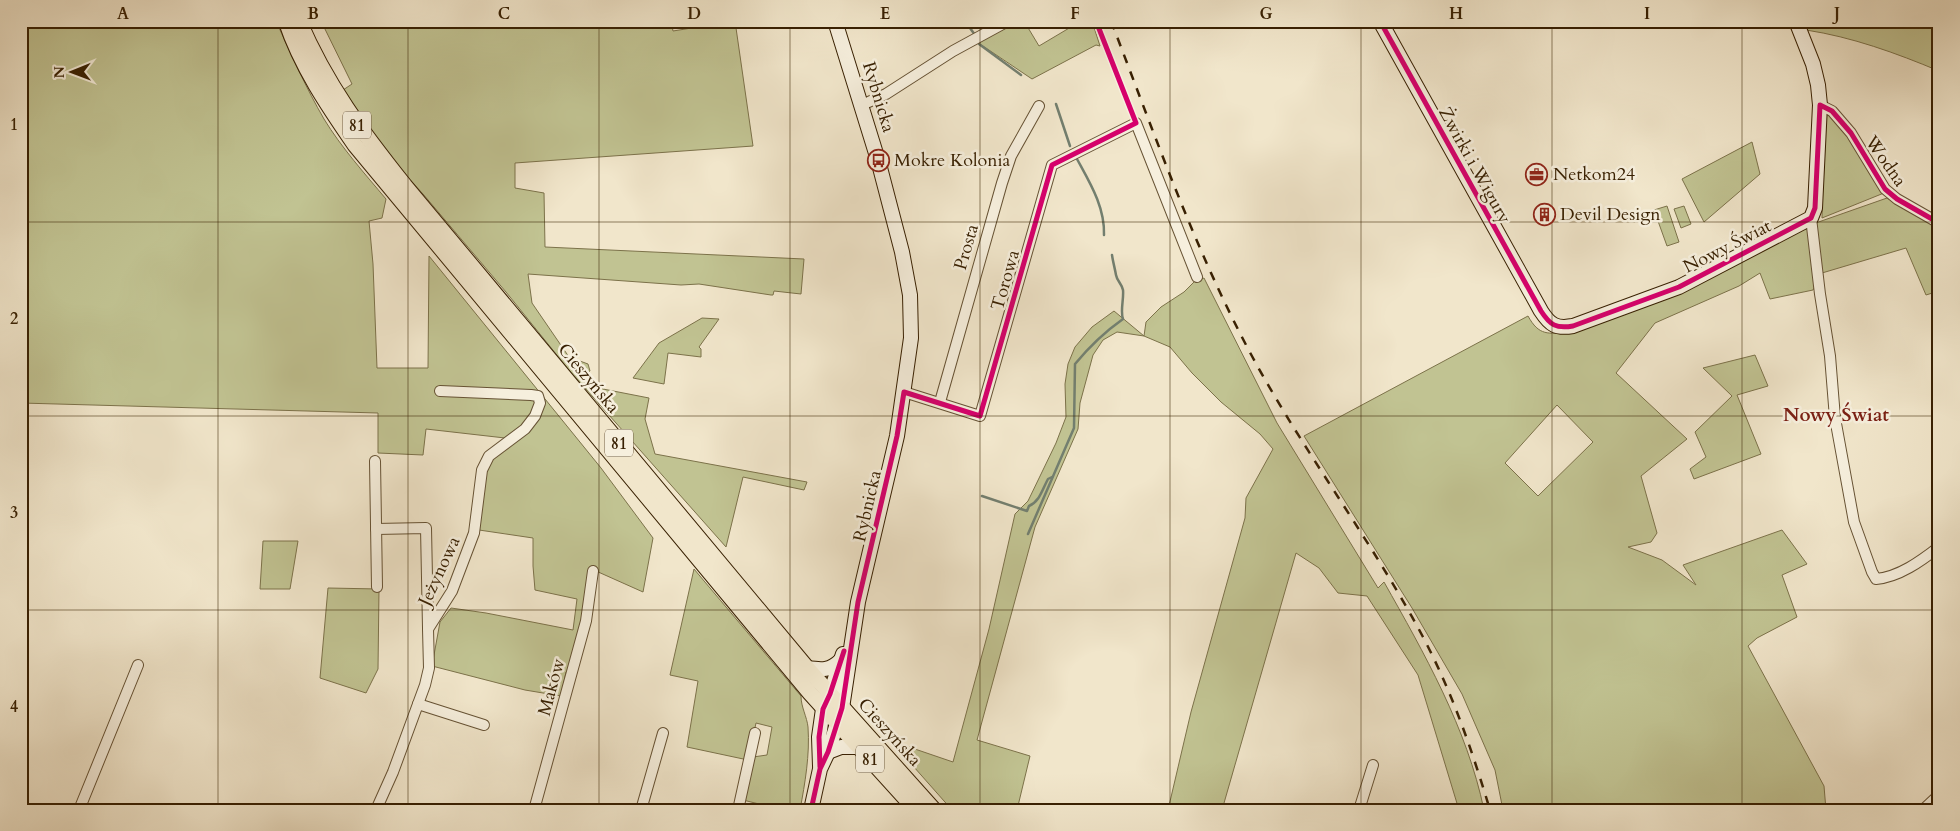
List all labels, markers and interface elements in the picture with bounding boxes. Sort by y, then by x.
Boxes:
text: A [117,3,129,25]
text: B [307,3,319,25]
text: C [498,3,510,25]
text: D [687,3,701,25]
text: E [880,3,890,25]
text: F [1070,3,1080,25]
text: G [1259,3,1273,25]
text: H [1449,3,1463,25]
text: I [1644,3,1650,25]
text: J [1832,3,1840,25]
north arrow [48,48,98,98]
street label: Rybnicka [856,59,901,136]
text: N [50,66,69,78]
street label: Żwirki i Wigury [1432,103,1517,228]
road number: 81 [343,112,371,138]
text: 1 [10,114,18,136]
street label: Wodna [1858,130,1912,192]
bus stop icon: Mokre Kolonia [866,148,890,172]
place label: Mokre Kolonia [894,148,1011,173]
office icon: Netkom24 [1525,162,1549,186]
place label: Netkom24 [1553,162,1635,187]
building icon: Devil Design [1532,202,1556,226]
place label: Devil Design [1560,202,1661,227]
street label: Nowy Świat [1679,213,1776,279]
street label: Prosta [948,221,985,273]
street label: Torowa [985,247,1026,313]
text: 2 [10,308,18,330]
street label: Cieszyńska [552,338,625,419]
district label: Nowy Świat [1783,402,1889,428]
road number: 81 [605,429,633,456]
street label: Rybnicka [847,468,888,544]
text: 3 [10,502,18,524]
street label: Jeżynowa [411,532,467,613]
street label: Maków [532,655,571,719]
street label: Cieszyńska [852,693,927,772]
text: 4 [10,696,18,718]
road number: 81 [856,746,884,772]

